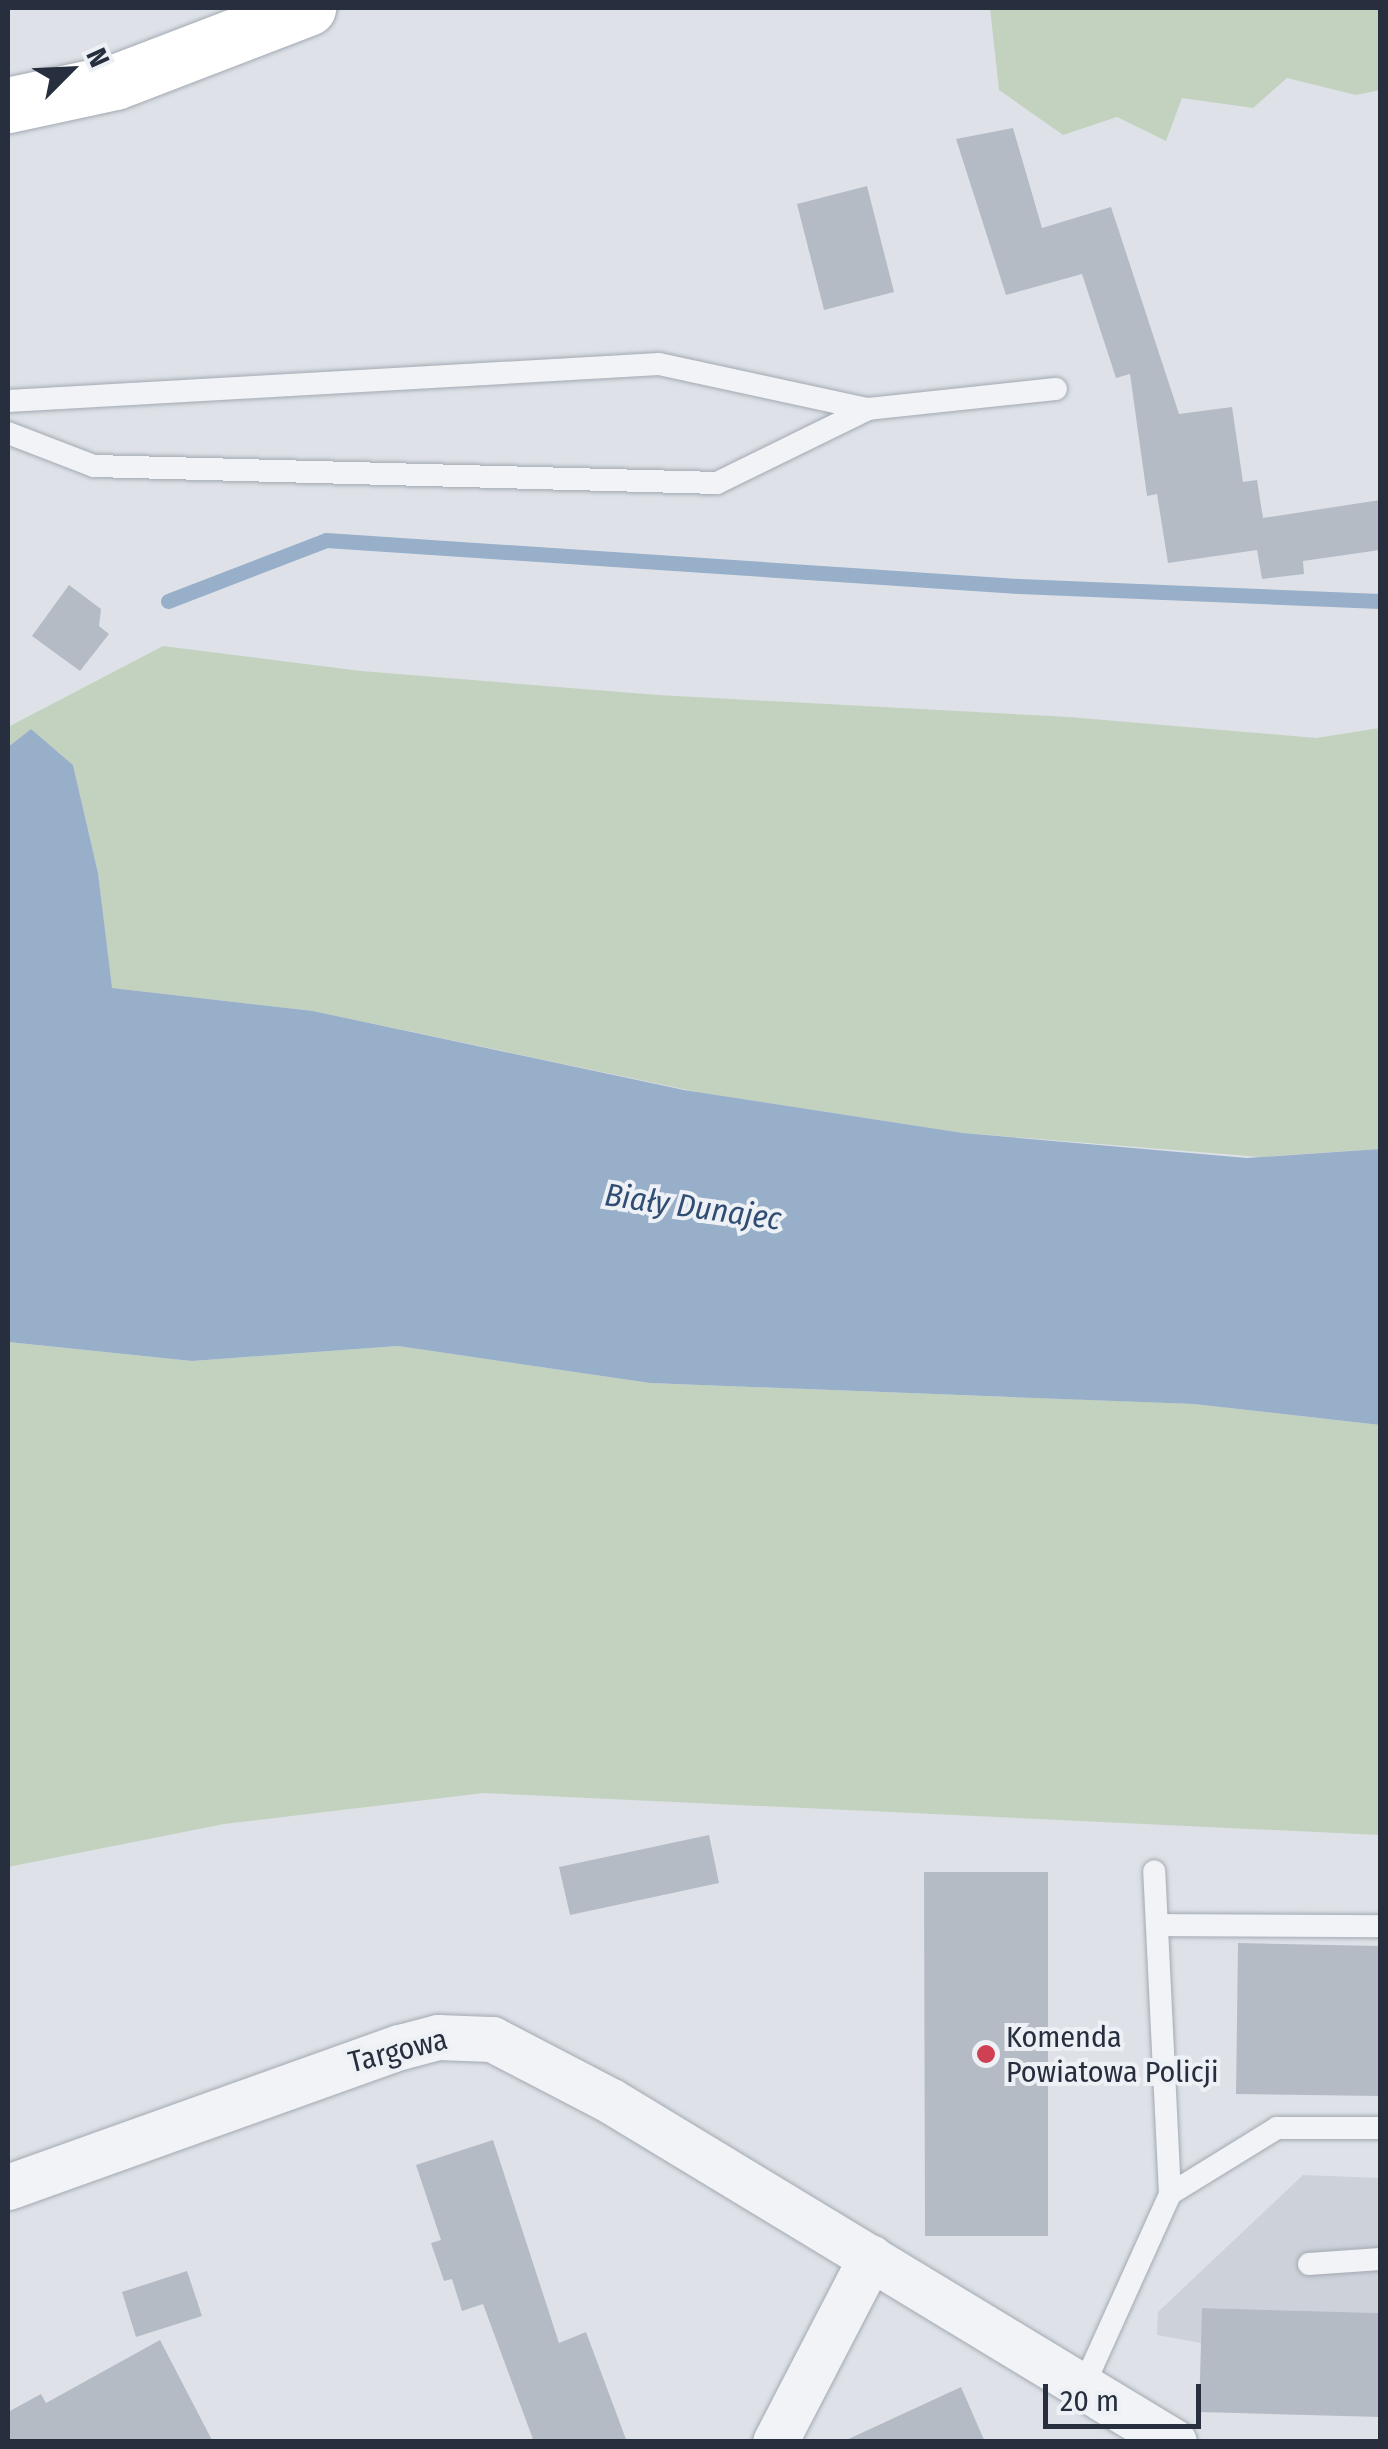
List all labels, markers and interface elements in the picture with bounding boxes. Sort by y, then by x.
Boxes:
north arrow [20,20,120,120]
text: N [79,43,116,72]
water label: Biały Dunajec [602,1176,784,1238]
place label: Komenda Powiatowa Policji [1006,2019,1219,2090]
street label: Targowa [345,2021,451,2081]
marker: Komenda Powiatowa Policji [975,2043,997,2065]
scale bar [1048,2364,1206,2426]
text: 20 m [1060,2383,1119,2419]

